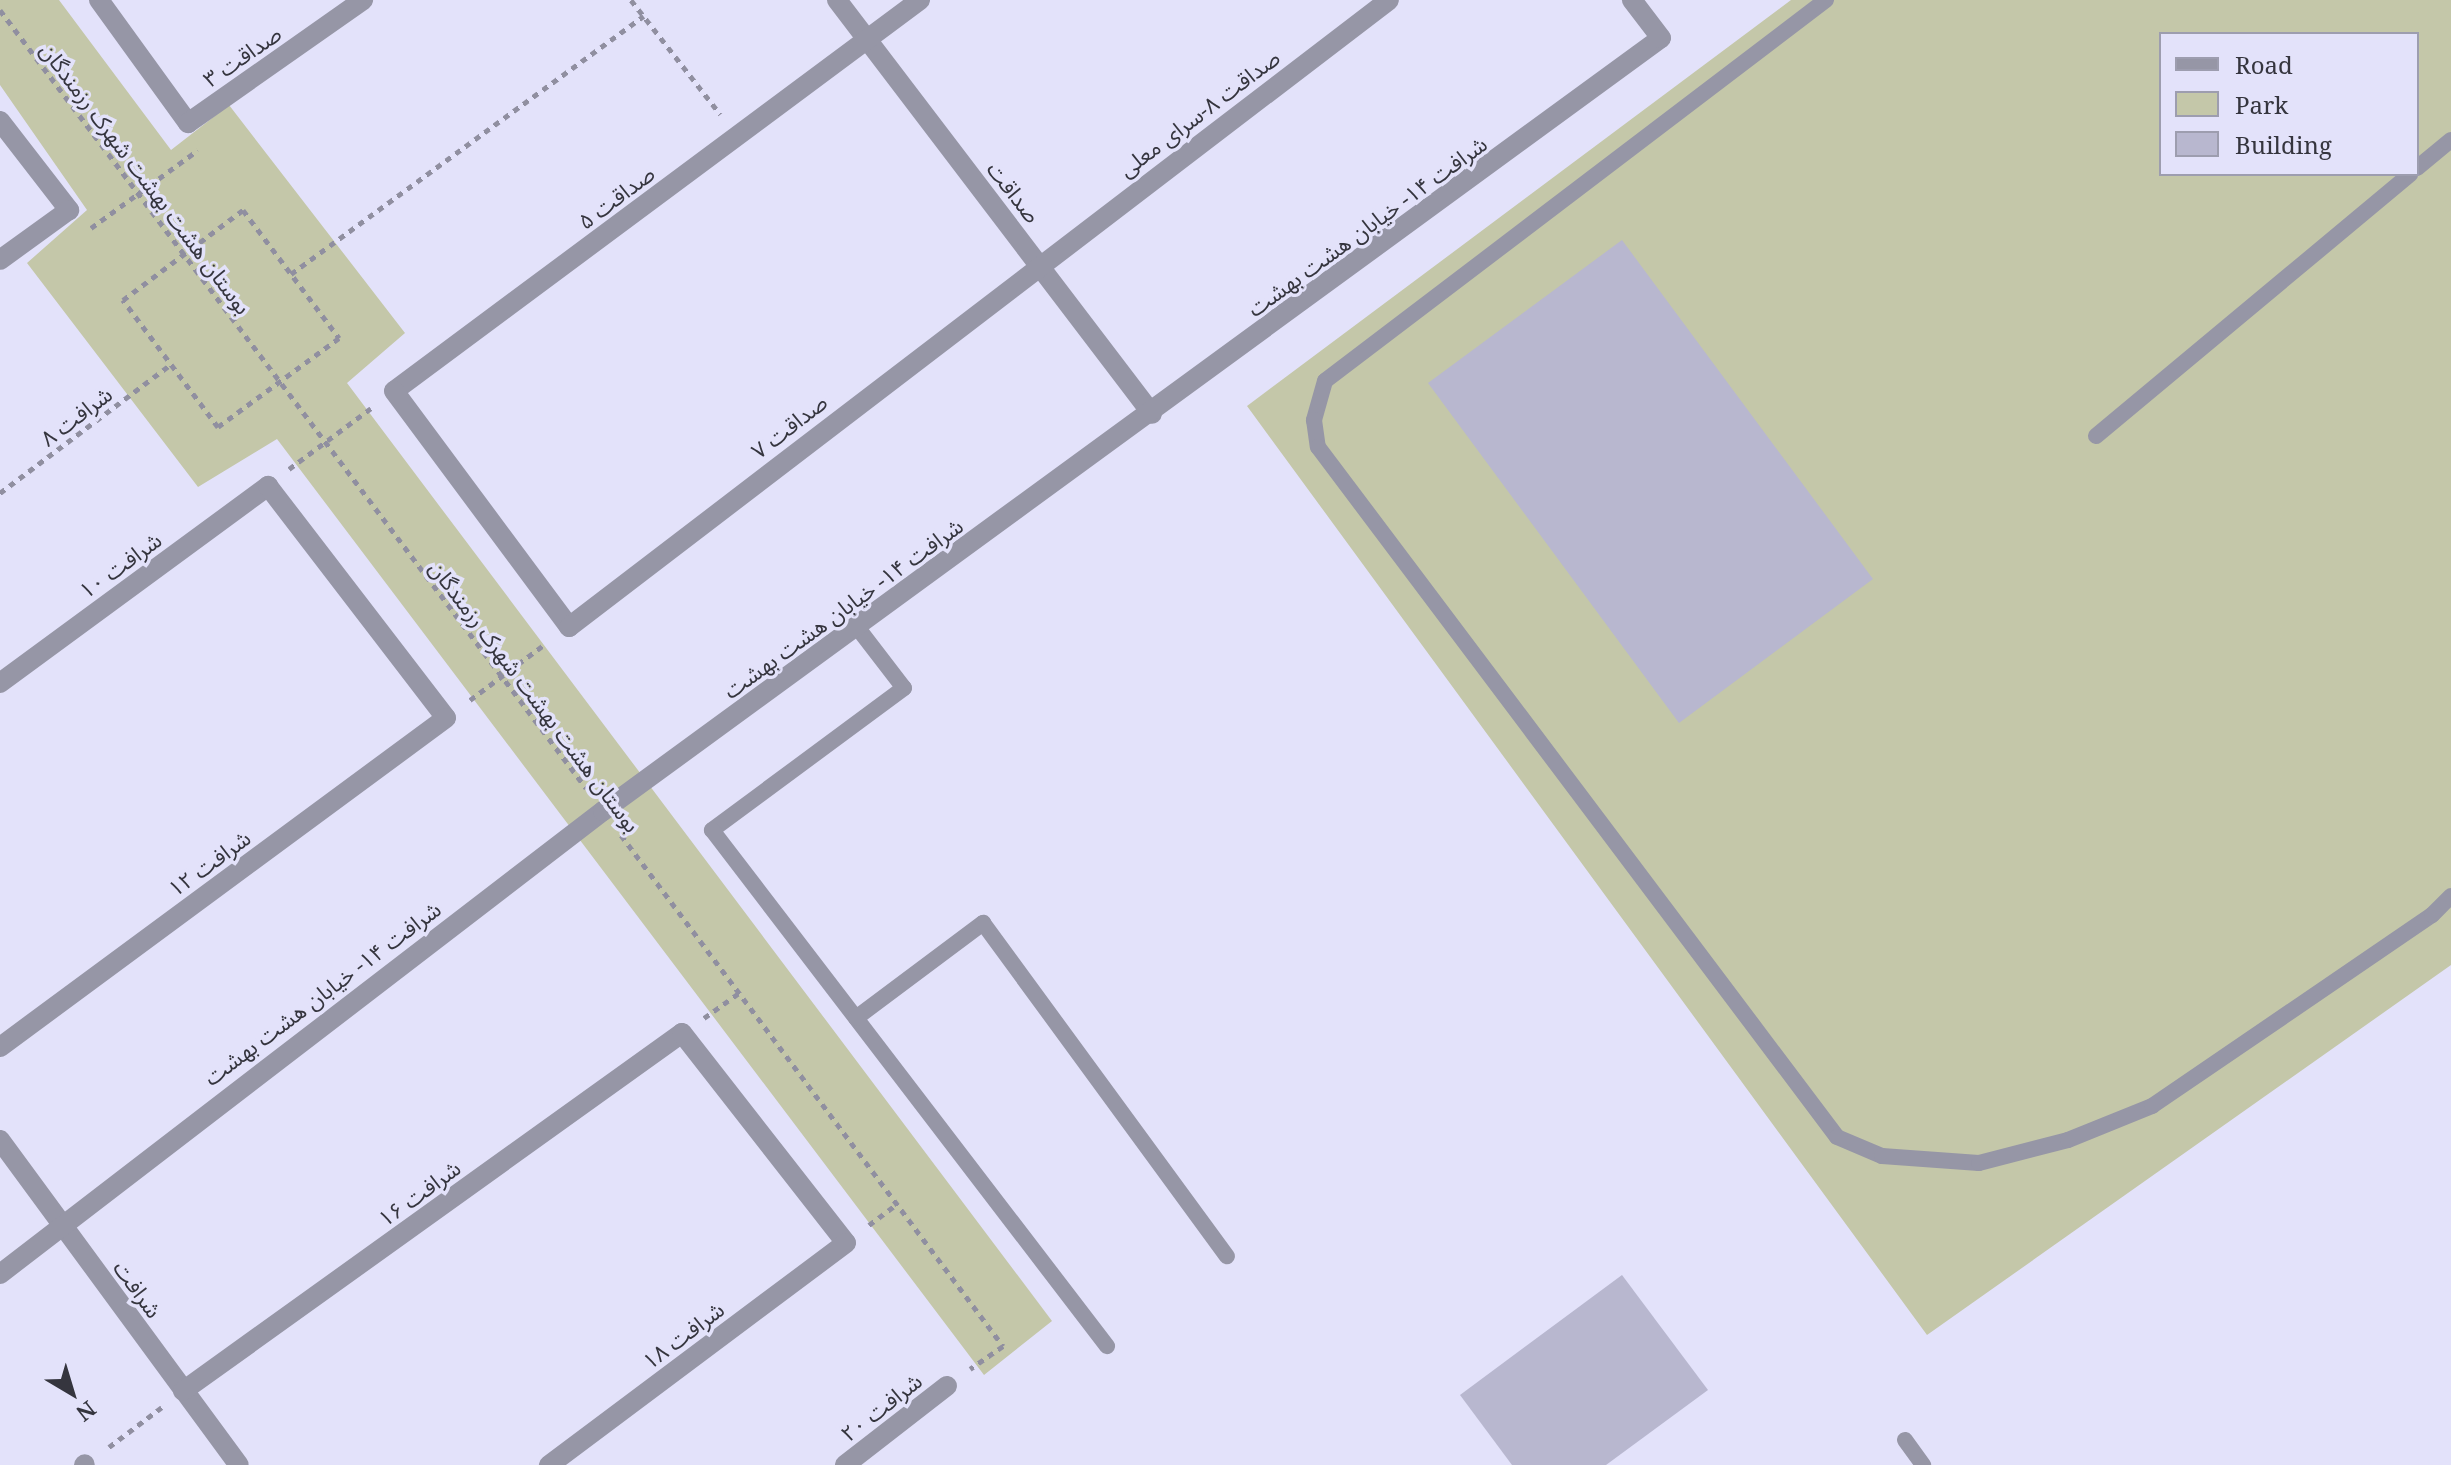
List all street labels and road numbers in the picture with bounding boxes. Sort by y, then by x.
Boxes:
street label: صداقت ۳ [198,20,286,92]
street label: بوستان هشت بهشت شهرک رزمندگان [35,37,257,319]
street label: صداقت ۸-سرای معلی [1113,44,1285,182]
street label: شرافت ۱۴- خیابان هشت بهشت [1242,130,1492,322]
street label: صداقت [982,156,1046,228]
street label: صداقت ۵ [573,160,659,234]
street label: شرافت ۸ [35,381,117,451]
street label: صداقت ۷ [746,388,832,464]
street label: شرافت ۱۴- خیابان هشت بهشت [718,512,968,704]
street label: شرافت ۱۰ [74,526,166,604]
street label: بوستان هشت بهشت شهرک رزمندگان [424,555,646,837]
street label: شرافت ۱۲ [163,824,255,902]
street label: شرافت ۱۴- خیابان هشت بهشت [198,895,446,1091]
street label: شرافت ۱۶ [373,1154,465,1232]
street label: شرافت [108,1255,168,1323]
street label: شرافت ۱۸ [637,1296,729,1374]
street label: شرافت ۲۰ [835,1367,927,1447]

